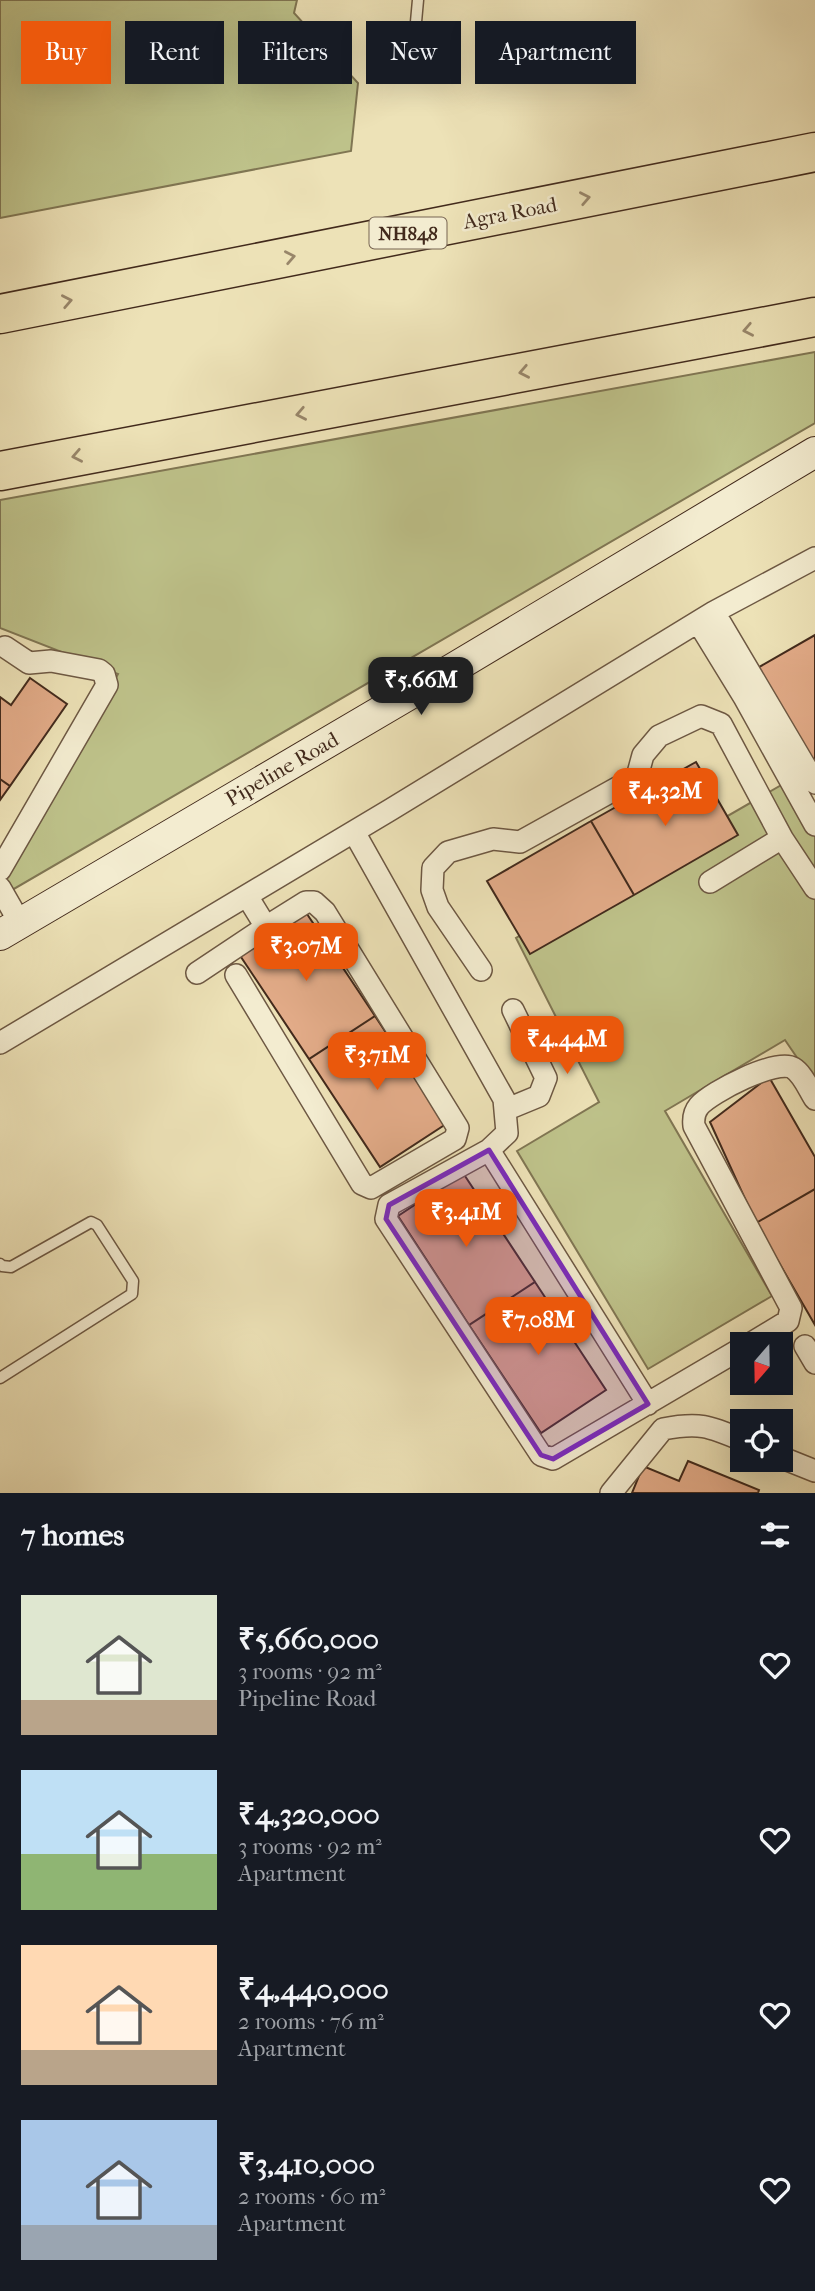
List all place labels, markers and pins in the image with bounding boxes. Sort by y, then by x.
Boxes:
pin: ₹5.66M [364,658,478,717]
pin: ₹4.32M [608,768,722,828]
pin: ₹3.07M [249,923,363,983]
pin: ₹4.44M [510,1016,624,1076]
pin: ₹3.71M [320,1032,434,1092]
pin: ₹3.41M [409,1190,523,1249]
pin: ₹7.08M [481,1298,595,1357]

